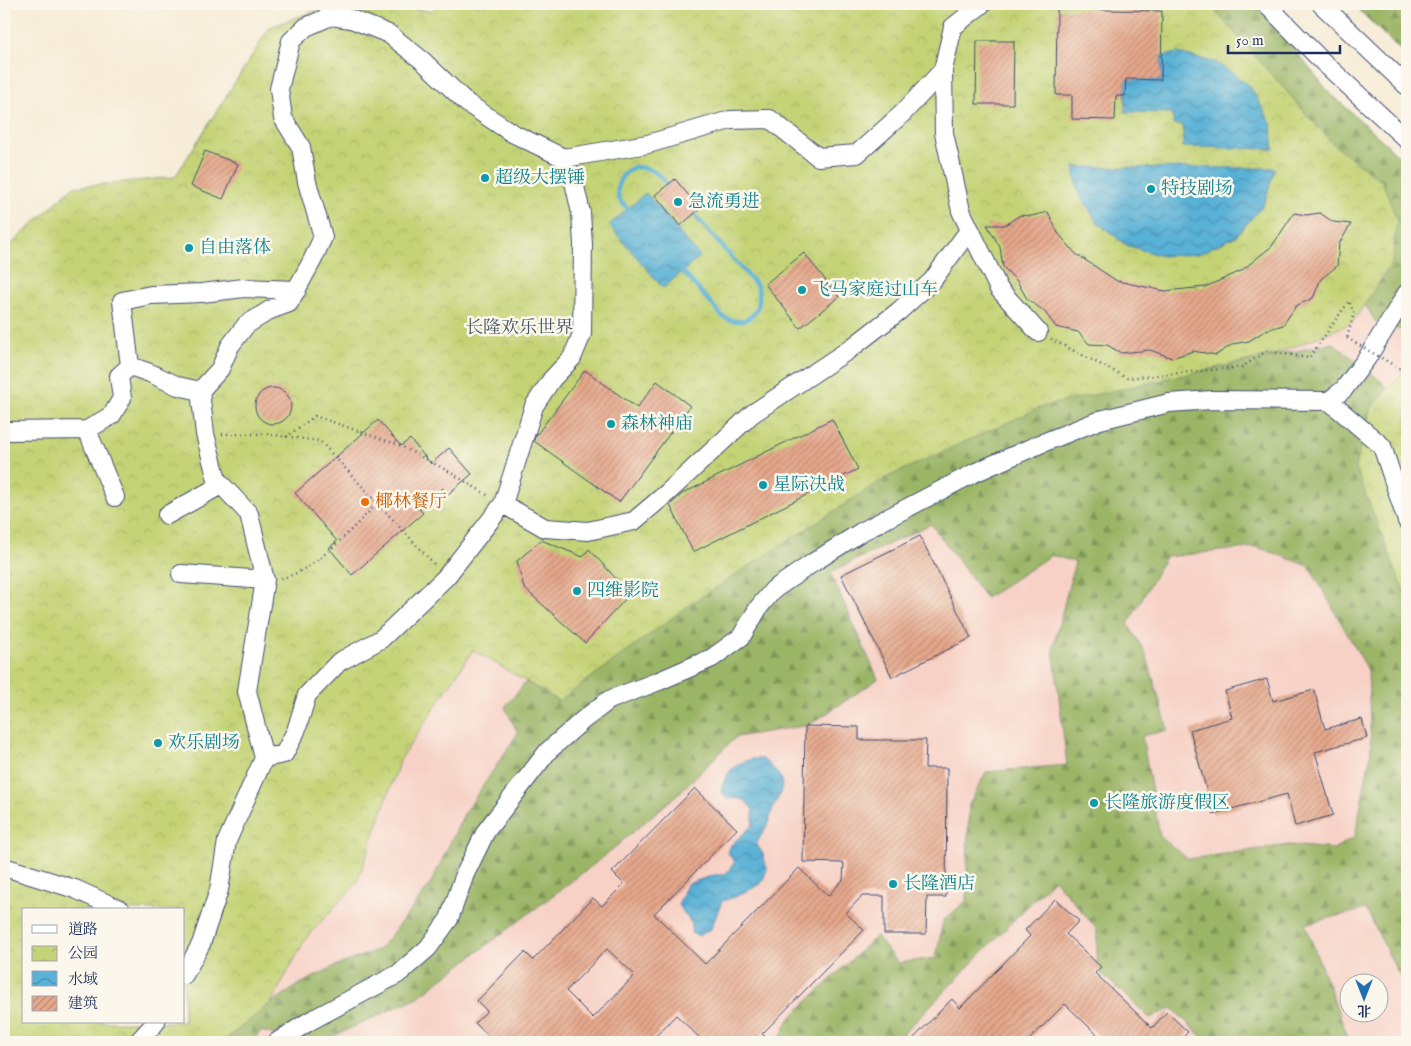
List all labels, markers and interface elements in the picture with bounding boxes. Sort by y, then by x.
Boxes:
scale bar [1228,22,1341,54]
text: 50 m [1236,31,1264,50]
place label: 超级大摆锤 [495,167,585,190]
marker: 超级大摆锤 [479,172,491,184]
place label: 特技剧场 [1161,178,1233,201]
marker: 特技剧场 [1145,183,1157,195]
place label: 急流勇进 [688,191,760,214]
marker: 急流勇进 [672,196,684,208]
place label: 自由落体 [199,237,271,260]
marker: 自由落体 [183,242,195,254]
place label: 飞马家庭过山车 [812,279,938,302]
marker: 飞马家庭过山车 [796,284,808,296]
park label: 长隆欢乐世界 [465,317,573,340]
place label: 森林神庙 [621,413,693,436]
marker: 森林神庙 [605,418,617,430]
place label: 星际决战 [773,474,845,497]
marker: 星际决战 [757,479,769,491]
place label: 椰林餐厅 [375,491,447,514]
marker: 椰林餐厅 [359,496,371,508]
place label: 四维影院 [587,580,659,603]
marker: 四维影院 [571,585,583,597]
place label: 欢乐剧场 [168,732,240,755]
marker: 欢乐剧场 [152,737,164,749]
place label: 长隆旅游度假区 [1104,792,1230,815]
marker: 长隆旅游度假区 [1088,797,1100,809]
place label: 长隆酒店 [903,873,975,896]
marker: 长隆酒店 [887,878,899,890]
legend [22,908,185,1024]
text: 道路 [68,920,98,939]
text: 公园 [68,944,98,963]
text: 水域 [68,970,98,989]
north arrow [1338,974,1388,1024]
text: 建筑 [68,994,98,1013]
text: 北 [1357,1001,1371,1019]

